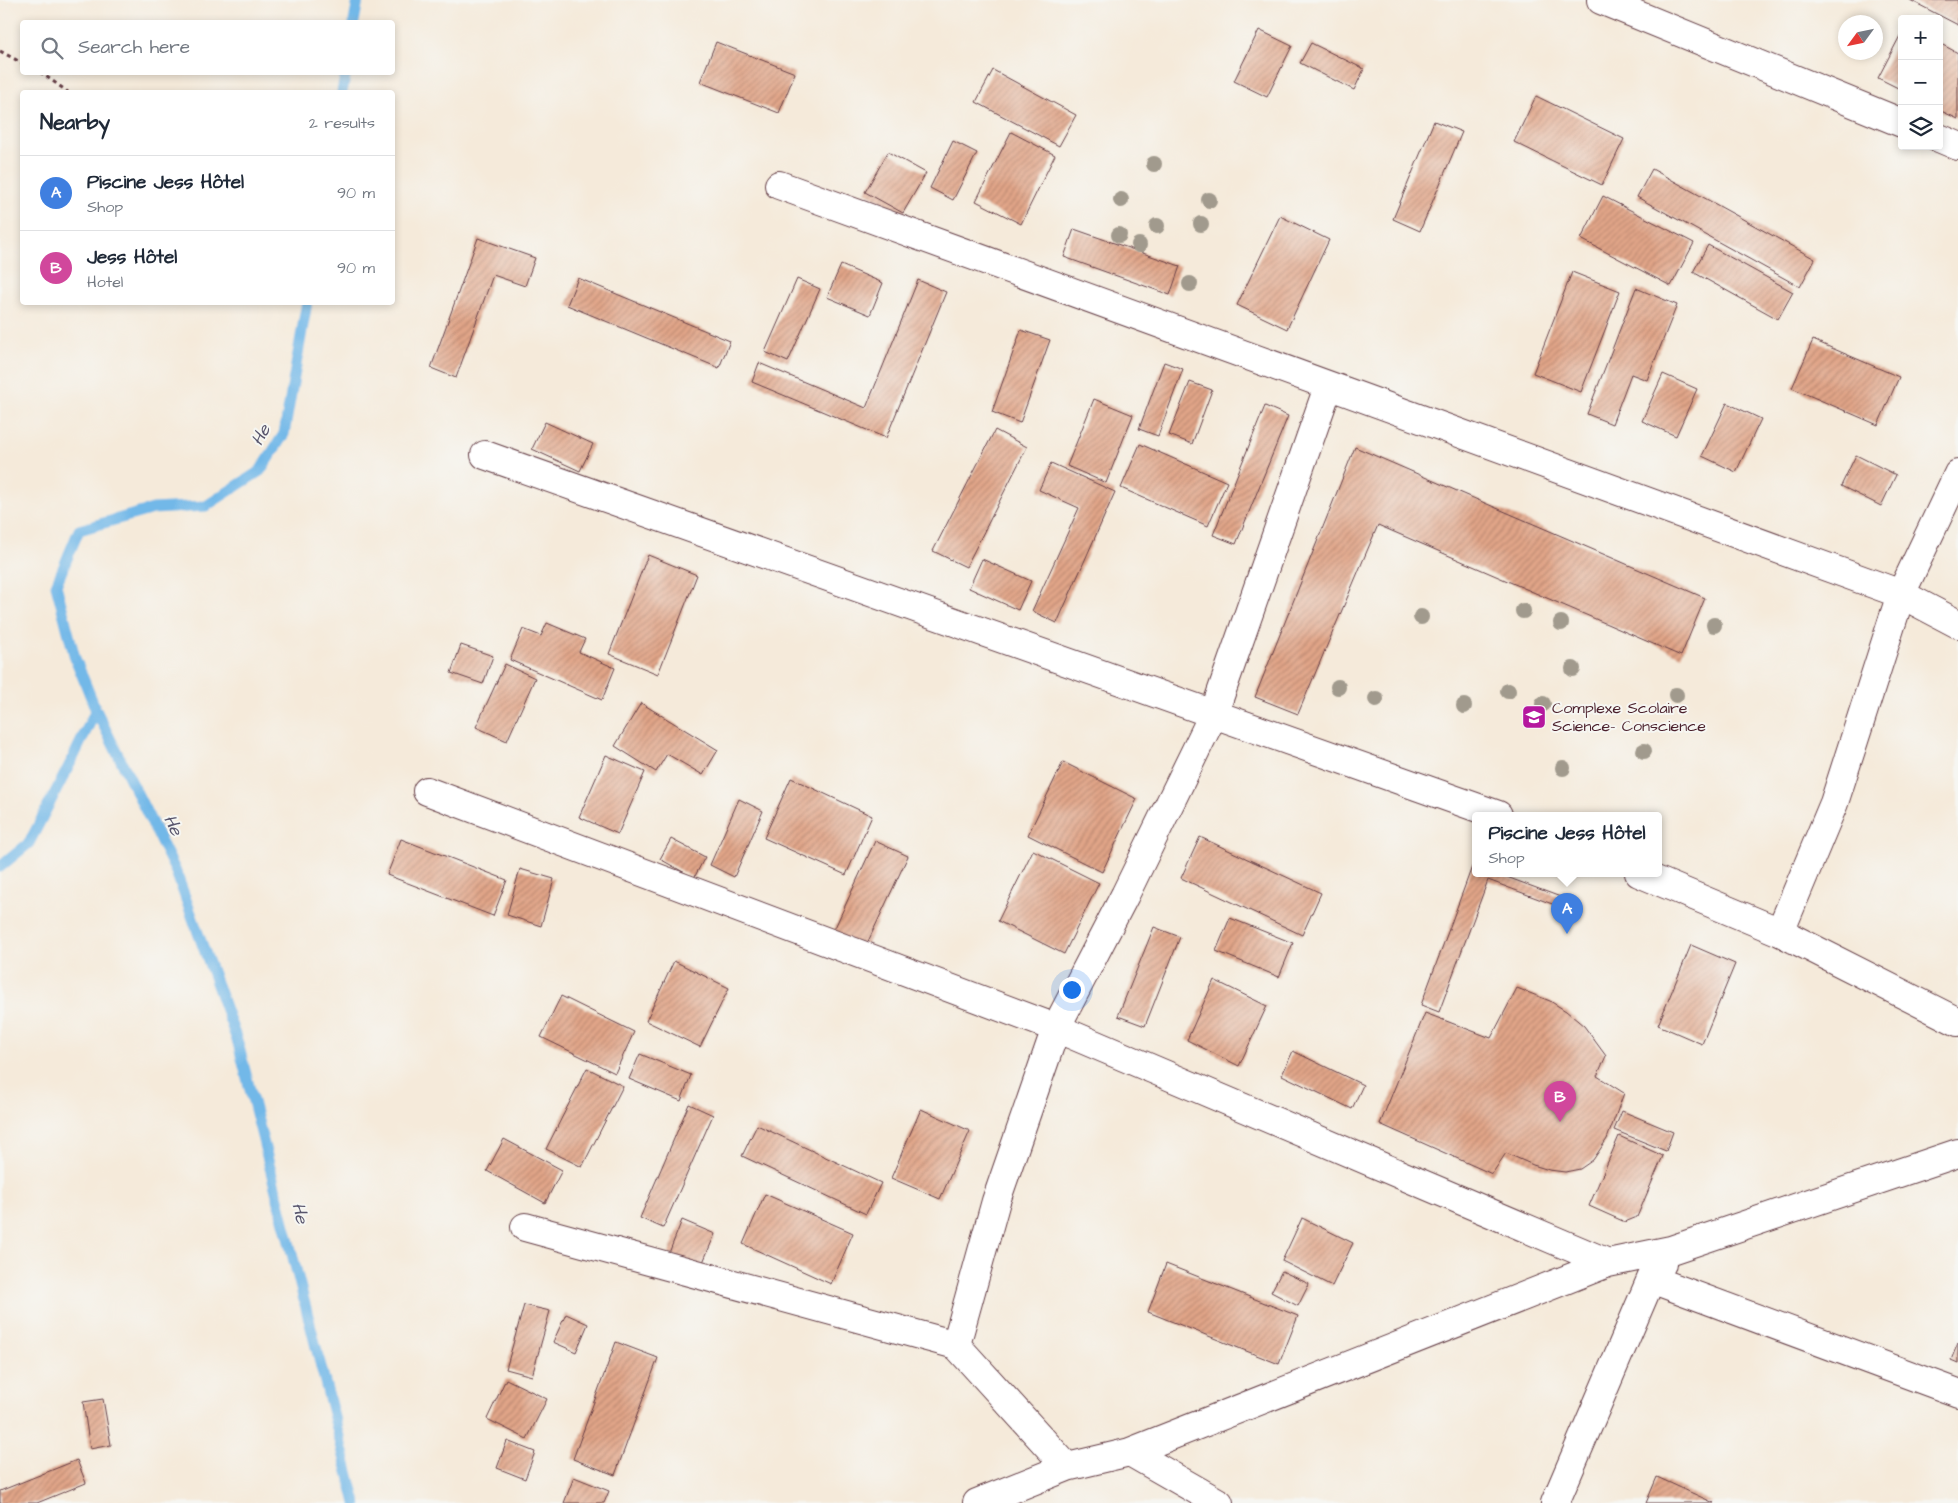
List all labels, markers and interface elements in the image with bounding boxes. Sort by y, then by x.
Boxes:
north arrow [1838,15,1883,60]
map controls [1898,15,1943,150]
button: + [1898,15,1943,60]
search box [20,20,395,75]
icon: search [38,34,66,62]
text: Search here [78,34,190,61]
button: − [1898,60,1943,105]
button: layers [1898,105,1943,150]
text: Nearby [40,108,110,137]
text: 2 results [309,112,375,134]
text: Piscine Jess Hôtel [87,169,244,196]
text: A [51,182,61,204]
text: 90 m [337,182,375,204]
text: Shop [87,196,123,218]
text: Jess Hôtel [87,244,177,271]
text: B [50,257,62,279]
text: 90 m [337,257,375,279]
text: Hotel [87,271,123,293]
water label: He [245,419,278,450]
place label: Complexe Scolaire Science- Conscience [1552,697,1706,737]
school or university icon: Complexe Scolaire Science- Conscience [1521,704,1547,730]
water label: He [157,810,189,841]
popup [1472,812,1662,877]
text: Piscine Jess Hôtel [1489,820,1645,847]
text: Shop [1489,847,1525,869]
pin: A [1551,893,1583,934]
your location [1059,977,1085,1003]
pin: B [1544,1081,1576,1122]
water label: He [285,1200,315,1227]

